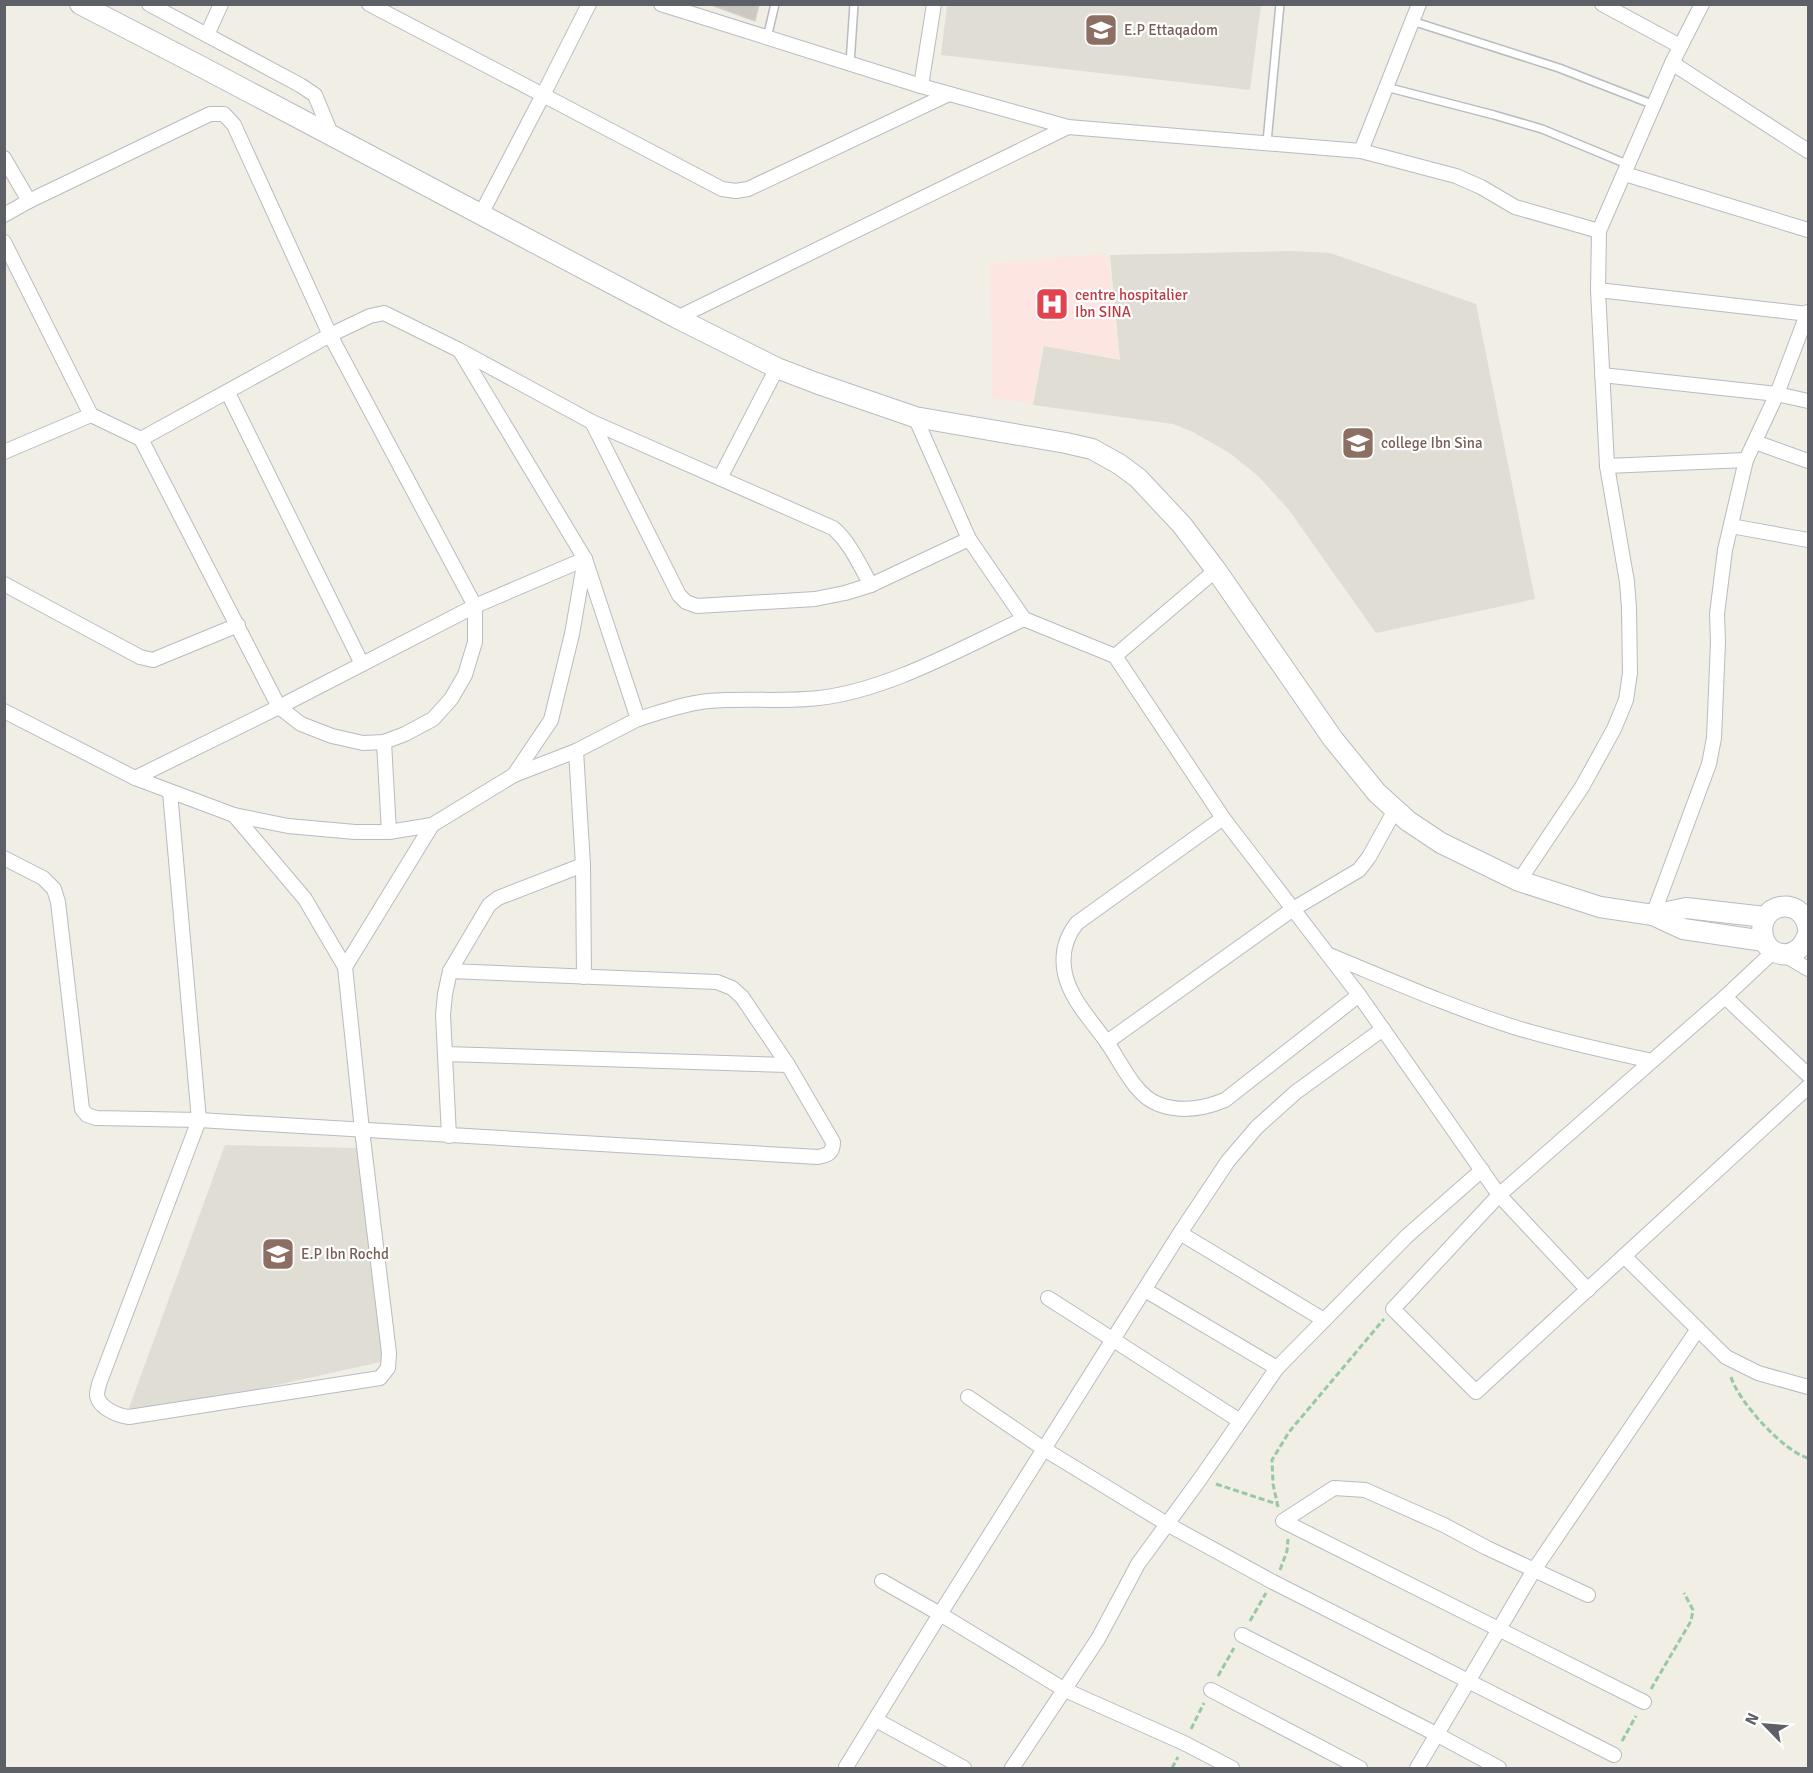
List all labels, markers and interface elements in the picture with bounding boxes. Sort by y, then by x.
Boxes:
school or university icon: E.P Ettaqadom [1083,12,1119,48]
place label: E.P Ettaqadom [1124,21,1218,39]
hospital icon: centre hospitalier Ibn SINA [1034,286,1070,322]
place label: centre hospitalier Ibn SINA [1075,286,1188,321]
school or university icon: college Ibn Sina [1340,425,1376,461]
place label: college Ibn Sina [1381,434,1483,452]
school or university icon: E.P Ibn Rochd [260,1236,296,1272]
place label: E.P Ibn Rochd [301,1245,389,1263]
north arrow [1735,1695,1795,1755]
text: N [1741,1710,1764,1728]

